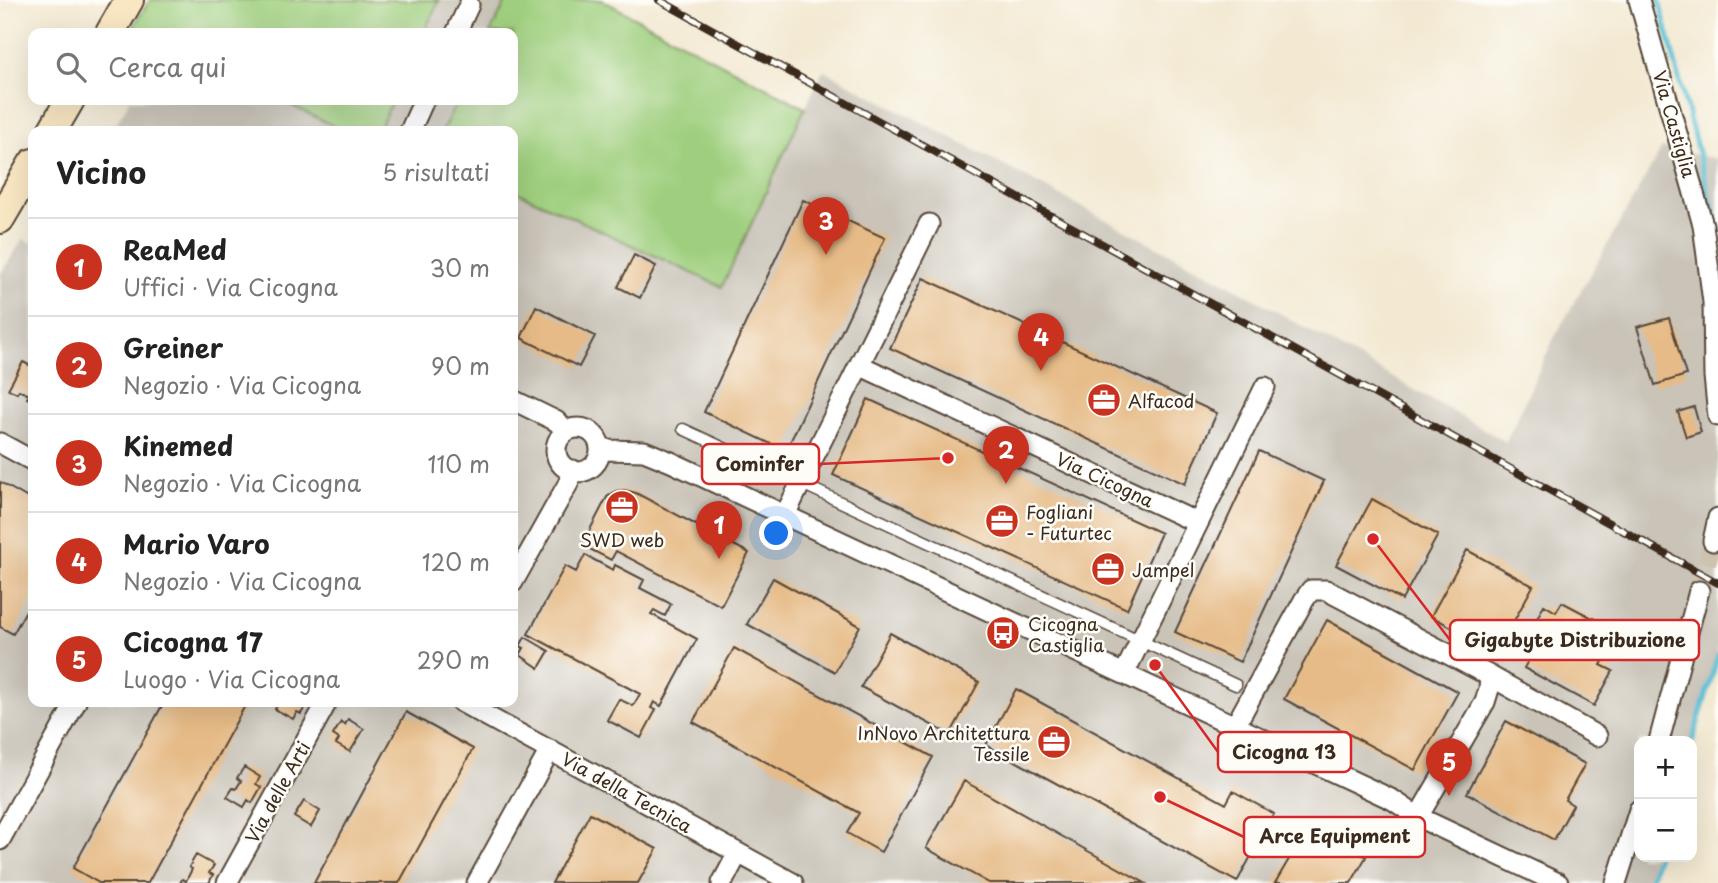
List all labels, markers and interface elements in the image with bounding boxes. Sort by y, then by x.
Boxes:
search box [28,28,518,105]
text: Cerca qui [108,47,227,86]
icon: search [52,48,90,86]
street label: Via Castiglia [1647,67,1703,181]
text: Vicino [56,149,146,194]
text: 5 risultati [382,154,490,189]
pin: 3 [803,197,849,255]
text: ReaMed [123,230,227,269]
text: 1 [74,250,85,285]
text: 30 m [429,250,490,285]
text: Uffici · Via Cicogna [123,269,338,304]
pin: 4 [1018,313,1064,371]
text: Greiner [123,328,223,367]
text: 2 [71,348,87,383]
text: 90 m [431,348,490,383]
text: Negozio · Via Cicogna [123,367,361,402]
office icon: Alfacod [1085,381,1123,419]
place label: Alfacod [1128,387,1194,414]
text: Kinemed [123,426,233,465]
pin: 2 [983,426,1029,484]
callout: Cominfer [702,444,819,484]
street label: Via Cicogna [1052,445,1159,514]
text: 3 [71,446,87,481]
text: 110 m [428,446,490,481]
text: Cominfer [716,449,805,477]
text: Negozio · Via Cicogna [123,465,361,500]
office icon: SWD web [603,488,641,526]
place label: Fogliani - Futurtec [1026,498,1112,546]
pin: 1 [696,501,742,559]
office icon: Fogliani - Futurtec [983,502,1021,540]
your location [759,516,793,550]
text: Mario Varo [123,524,269,563]
place label: SWD web [580,526,664,553]
text: 4 [71,544,87,579]
text: 120 m [422,544,490,579]
office icon: Jampel [1089,550,1127,588]
place label: Jampel [1132,556,1194,583]
text: Negozio · Via Cicogna [123,563,361,598]
place label: Cicogna Castiglia [1028,610,1104,658]
bus stop icon: Cicogna Castiglia [984,614,1022,652]
callout: Gigabyte Distribuzione [1450,620,1699,660]
text: Cicogna 17 [123,622,263,661]
text: Gigabyte Distribuzione [1464,625,1686,653]
text: 5 [72,642,86,677]
text: 290 m [417,642,490,677]
text: Luogo · Via Cicogna [123,661,340,696]
place label: InNovo Architettura Tessile [858,719,1030,767]
office icon: InNovo Architettura Tessile [1035,723,1073,761]
callout: Cicogna 13 [1218,732,1351,772]
street label: Via delle Arti [238,736,316,848]
map controls [1634,736,1697,862]
button: + [1634,736,1697,799]
text: Cicogna 13 [1232,737,1336,765]
pin: 5 [1426,738,1472,796]
street label: Via della Tecnica [557,745,698,839]
button: − [1634,799,1697,862]
callout: Arce Equipment [1244,817,1425,857]
text: Arce Equipment [1259,821,1411,849]

